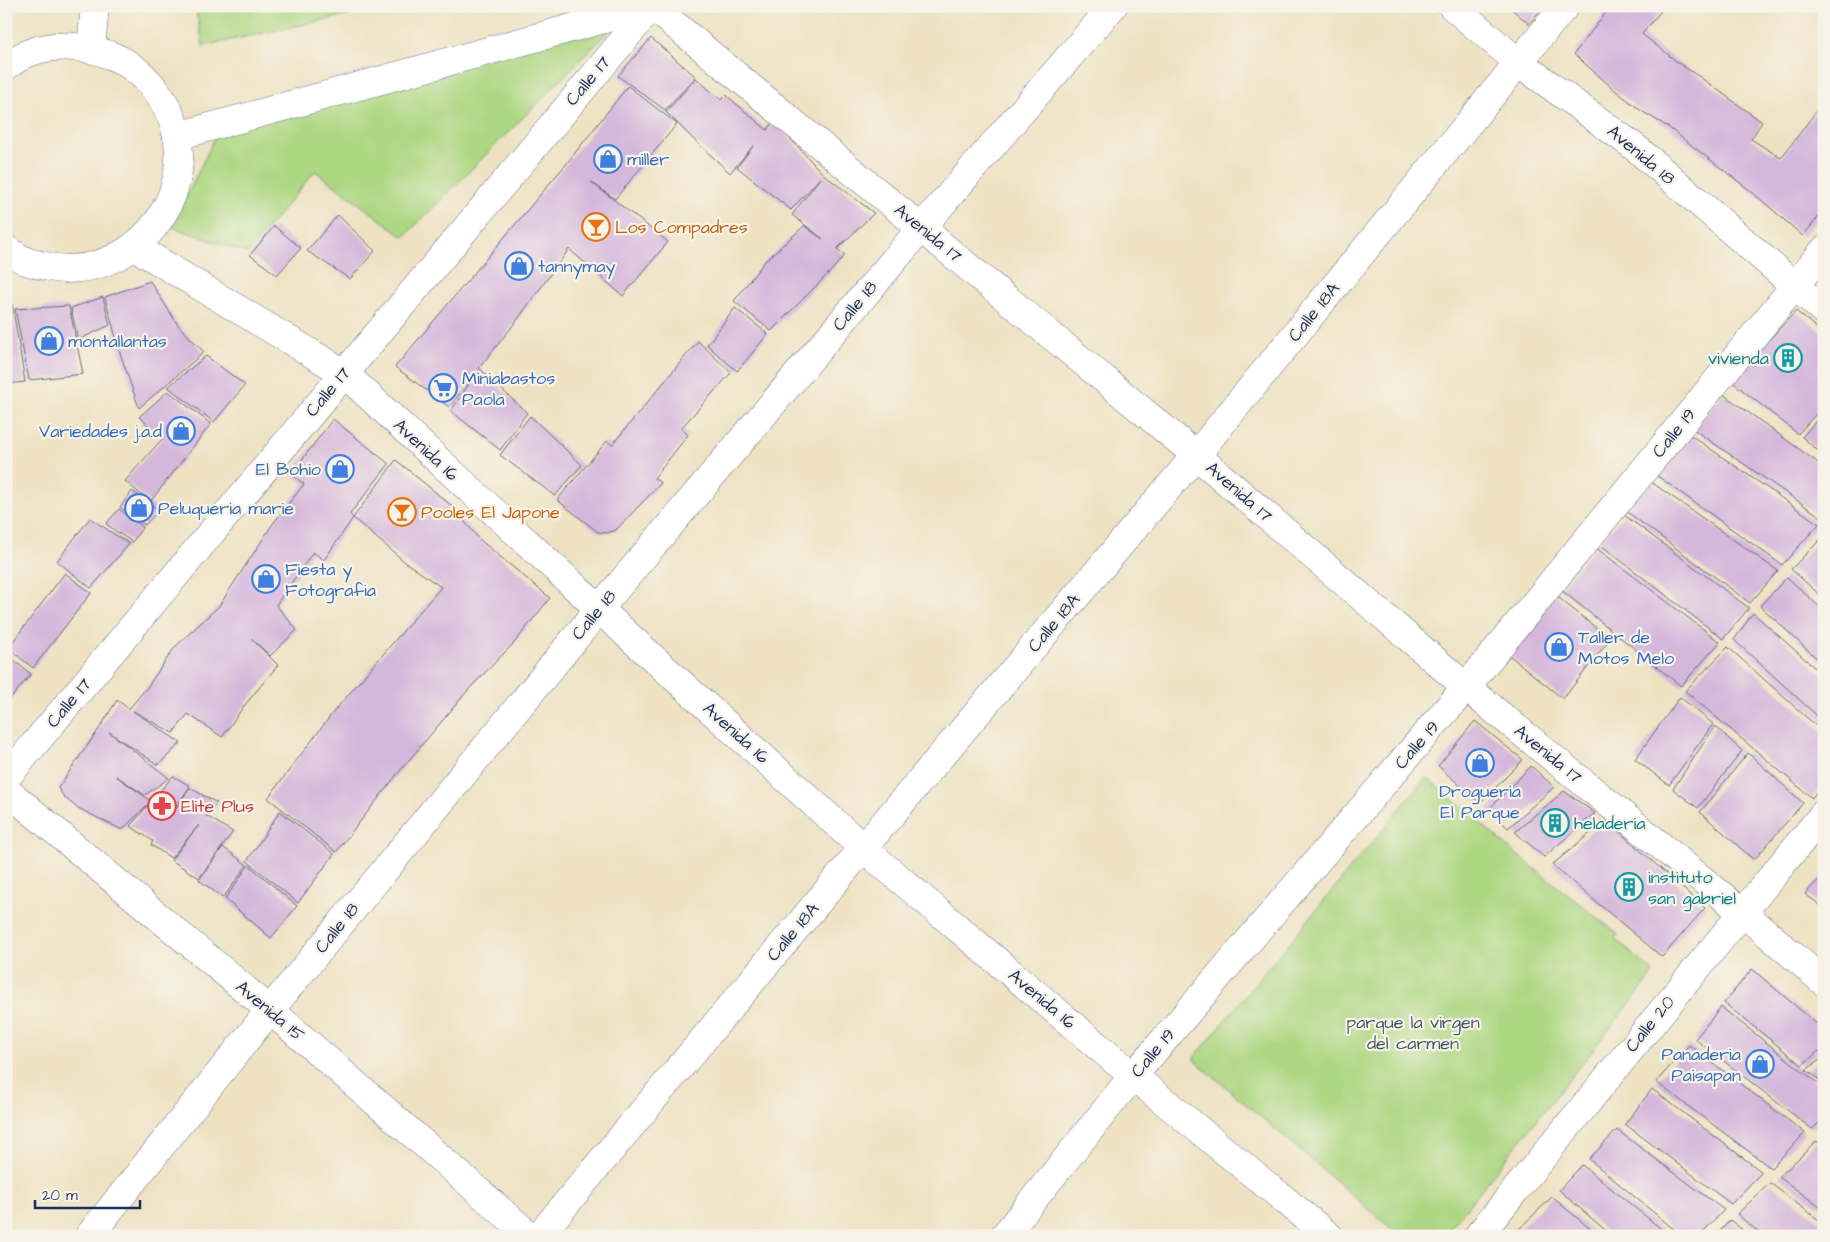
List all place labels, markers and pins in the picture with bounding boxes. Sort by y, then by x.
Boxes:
shop icon: miller [593,144,623,174]
place label: miller [627,147,669,172]
bar icon: Los Compadres [581,212,611,242]
place label: Los Compadres [615,215,748,240]
shop icon: tannymay [504,251,534,281]
place label: tannymay [538,254,615,280]
shop icon: montallantas [34,326,64,356]
place label: montallantas [68,329,167,354]
building icon: vivienda [1773,343,1803,373]
place label: vivienda [1708,346,1769,371]
place label: Miniabastos Paola [462,366,555,412]
supermarket icon: Miniabastos Paola [428,373,458,403]
shop icon: Variedades j.a.d [166,416,196,446]
place label: Variedades j.a.d [39,419,162,444]
shop icon: El Bohio [325,454,355,484]
place label: El Bohio [256,457,321,482]
shop icon: Peluqueria marie [124,493,154,523]
place label: Peluqueria marie [158,496,294,521]
bar icon: Pooles El Japone [387,497,417,527]
place label: Pooles El Japone [421,500,560,525]
place label: Fiesta y Fotografia [285,557,376,604]
shop icon: Fiesta y Fotografia [251,564,281,594]
place label: Taller de Motos Melo [1578,625,1674,671]
shop icon: Taller de Motos Melo [1544,632,1574,662]
shop icon: Drogueria El Parque [1465,748,1495,778]
place label: Drogueria El Parque [1439,779,1521,825]
pharmacy icon: Elite Plus [147,791,177,821]
place label: Elite Plus [181,794,254,819]
building icon: heladeria [1540,808,1570,838]
place label: heladeria [1574,811,1645,836]
place label: instituto san gabriel [1648,865,1736,912]
building icon: instituto san gabriel [1614,872,1644,902]
place label: Panaderia Paisapan [1661,1042,1741,1088]
shop icon: Panaderia Paisapan [1745,1049,1775,1079]

